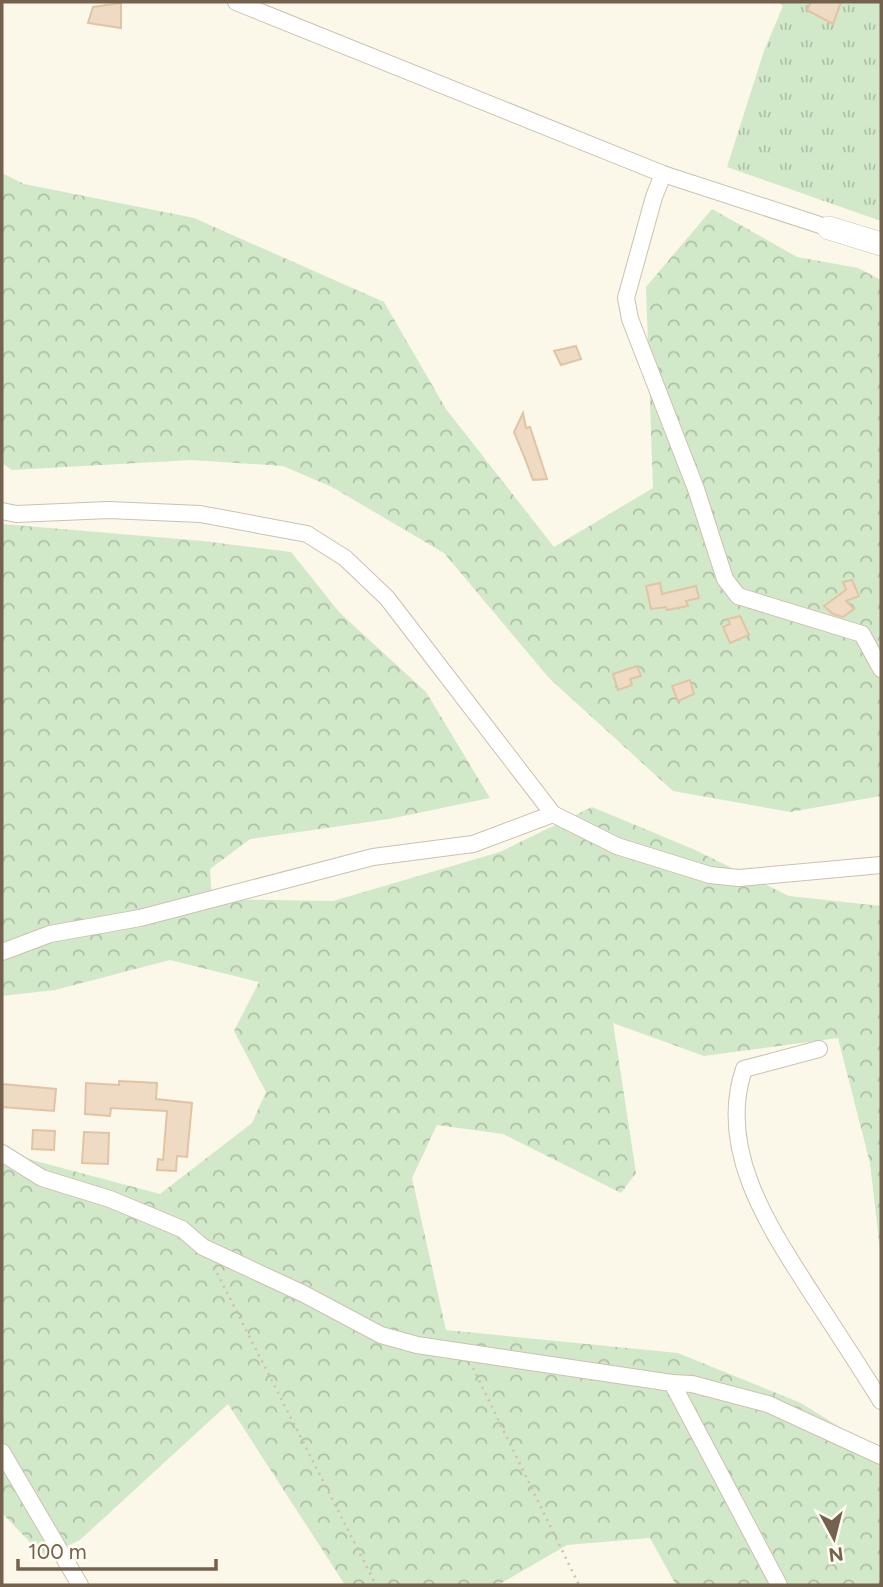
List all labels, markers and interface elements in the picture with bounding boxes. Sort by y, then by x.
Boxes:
north arrow [799,1503,869,1573]
scale bar [18,1528,215,1572]
text: 100 m [28,1539,87,1564]
text: N [827,1542,845,1567]

